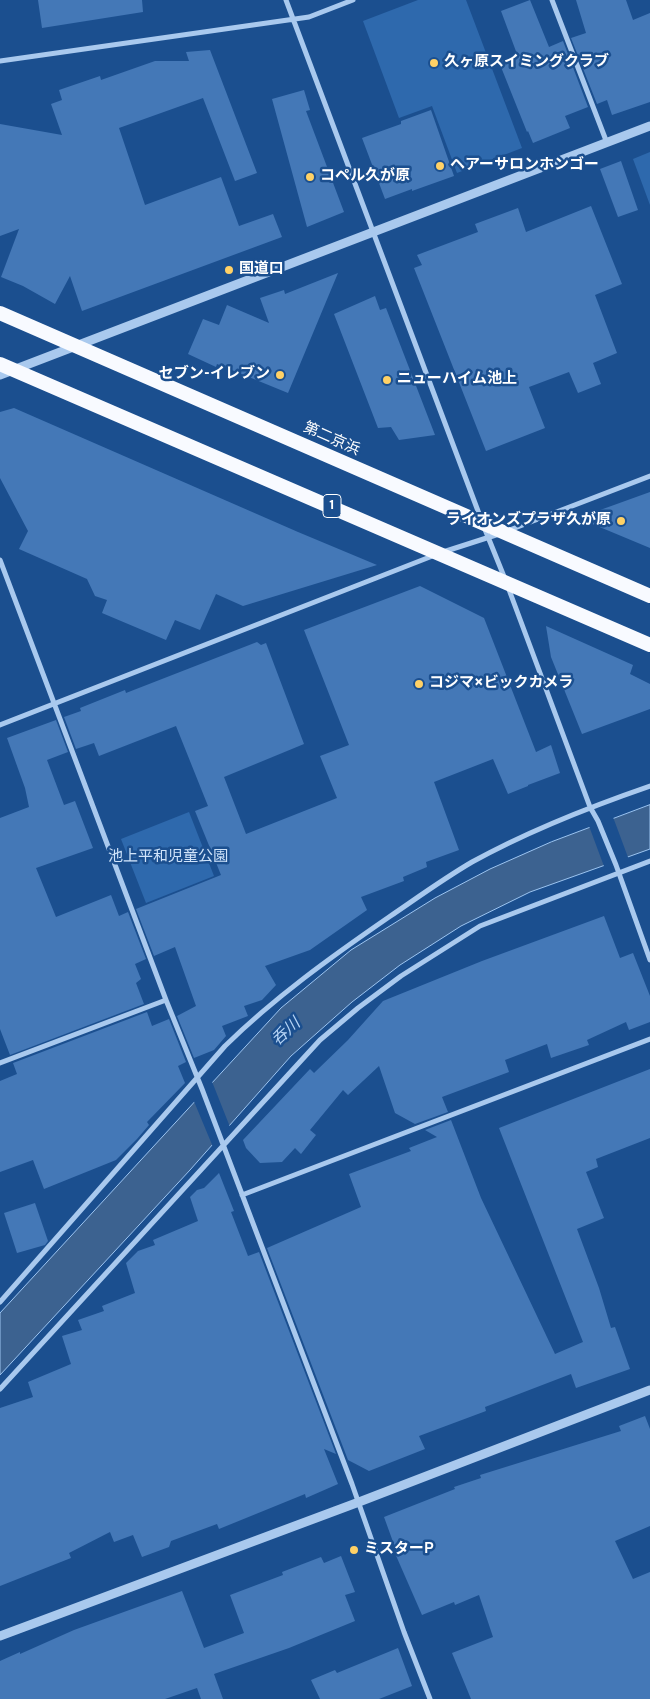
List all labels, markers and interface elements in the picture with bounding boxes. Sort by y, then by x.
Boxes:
place label: 久ヶ原スイミングクラブ [444,54,609,72]
marker: 久ヶ原スイミングクラブ [428,57,440,69]
place label: ヘアーサロンホンゴー [450,157,599,175]
marker: ヘアーサロンホンゴー [434,160,446,172]
place label: コペル久が原 [320,168,410,186]
marker: コペル久が原 [304,171,316,183]
place label: 国道口 [239,261,284,279]
marker: 国道口 [223,264,235,276]
place label: セブン-イレブン [159,366,270,384]
marker: セブン-イレブン [274,369,286,381]
place label: ニューハイム池上 [397,371,517,389]
marker: ニューハイム池上 [381,374,393,386]
street label: 第二京浜 [300,420,362,460]
road number: 1 [323,494,341,518]
place label: ライオンズプラザ久が原 [446,512,611,530]
marker: ライオンズプラザ久が原 [615,515,627,527]
place label: コジマ×ビックカメラ [429,675,574,693]
marker: コジマ×ビックカメラ [413,678,425,690]
park label: 池上平和児童公園 [108,849,228,867]
water label: 呑川 [269,1015,305,1051]
place label: ミスターP [364,1541,434,1559]
marker: ミスターP [348,1544,360,1556]

